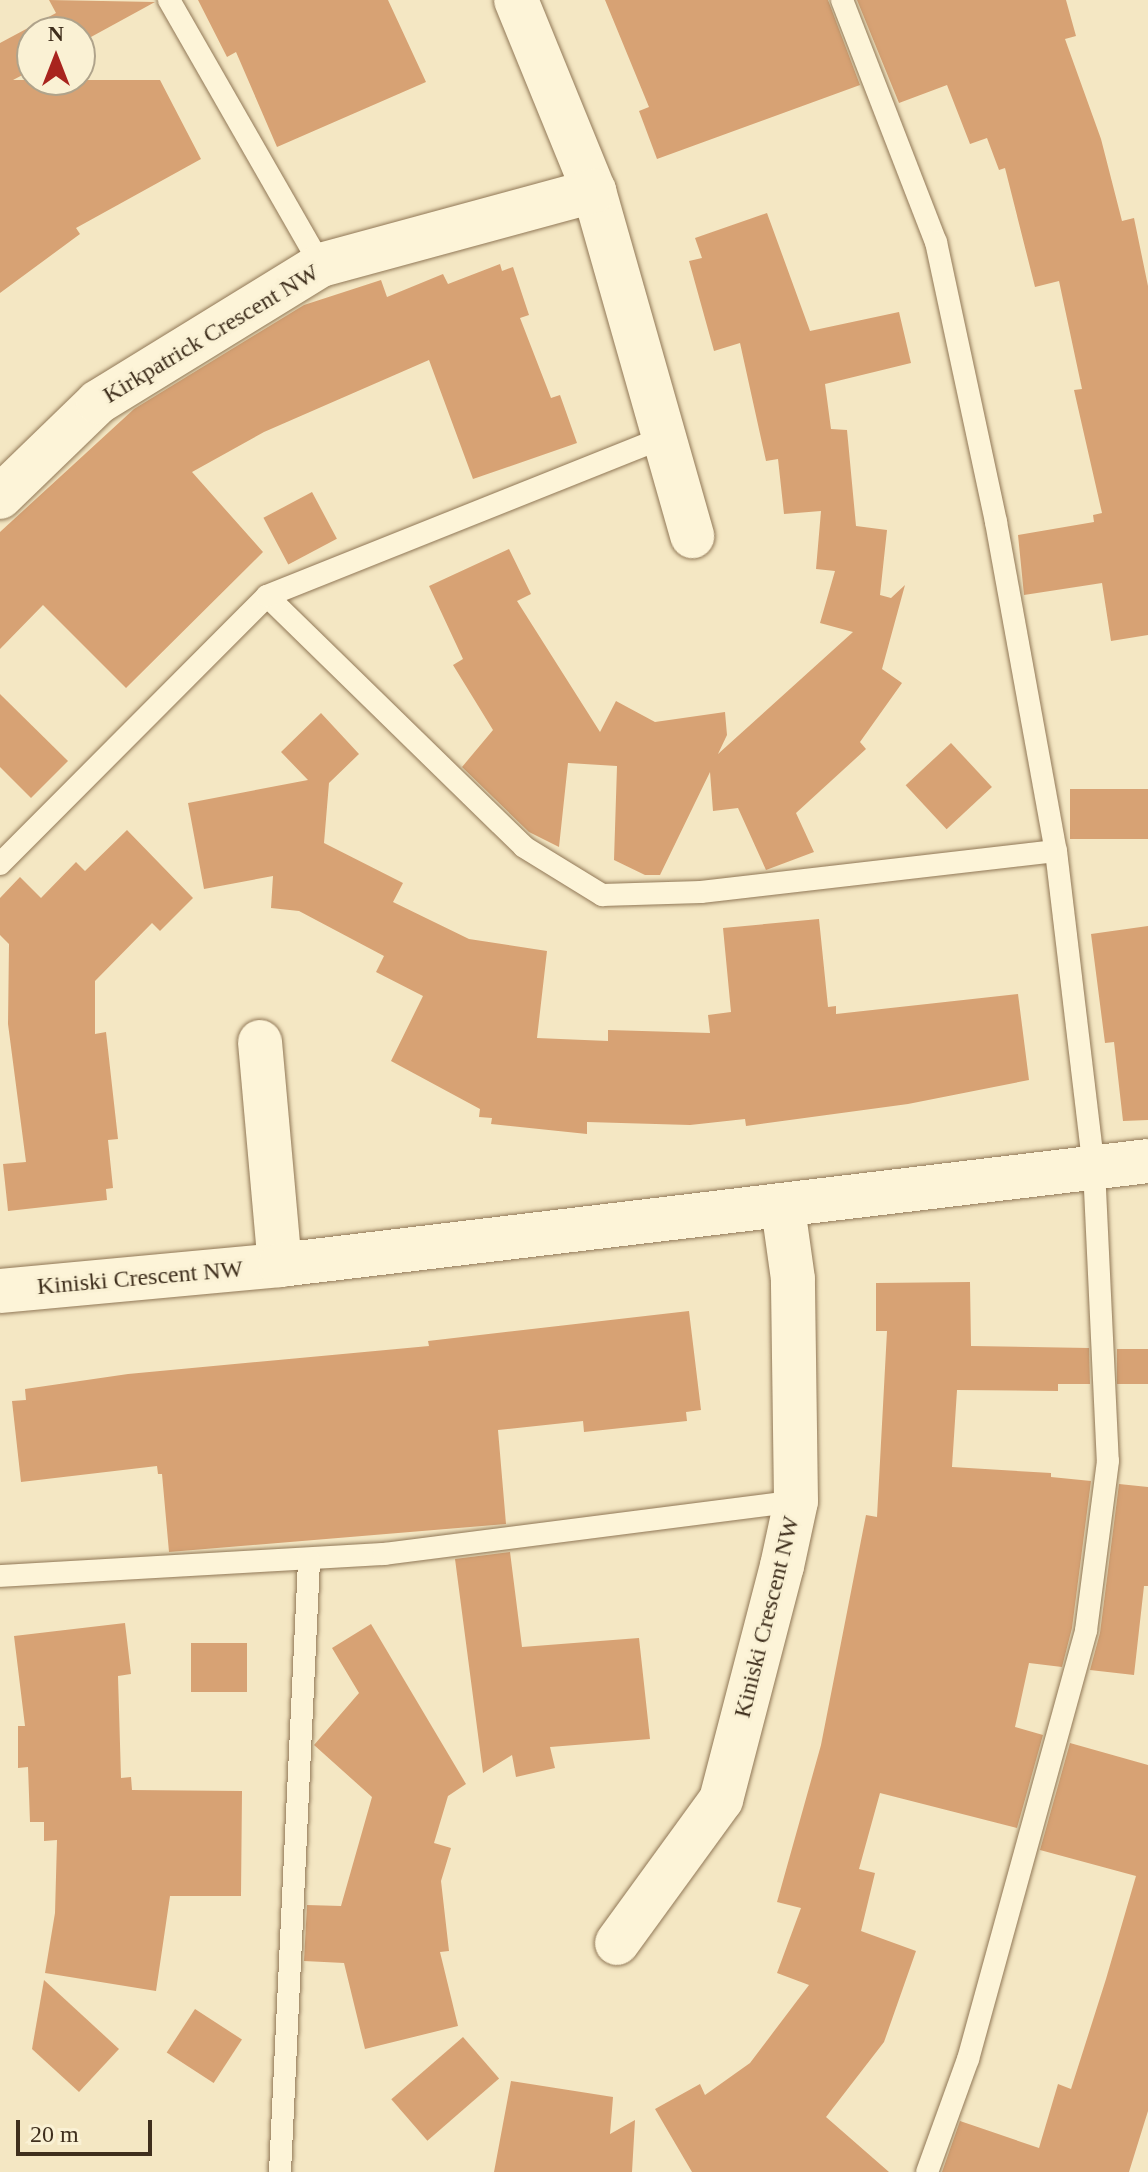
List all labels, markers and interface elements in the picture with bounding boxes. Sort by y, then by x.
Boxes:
north arrow [16,16,96,96]
text: N [48,21,64,46]
street label: Kirkpatrick Crescent NW [98,258,324,410]
street label: Kiniski Crescent NW [36,1255,244,1301]
street label: Kiniski Crescent NW [728,1513,806,1721]
scale bar [20,2104,156,2154]
text: 20 m [30,2121,79,2147]

